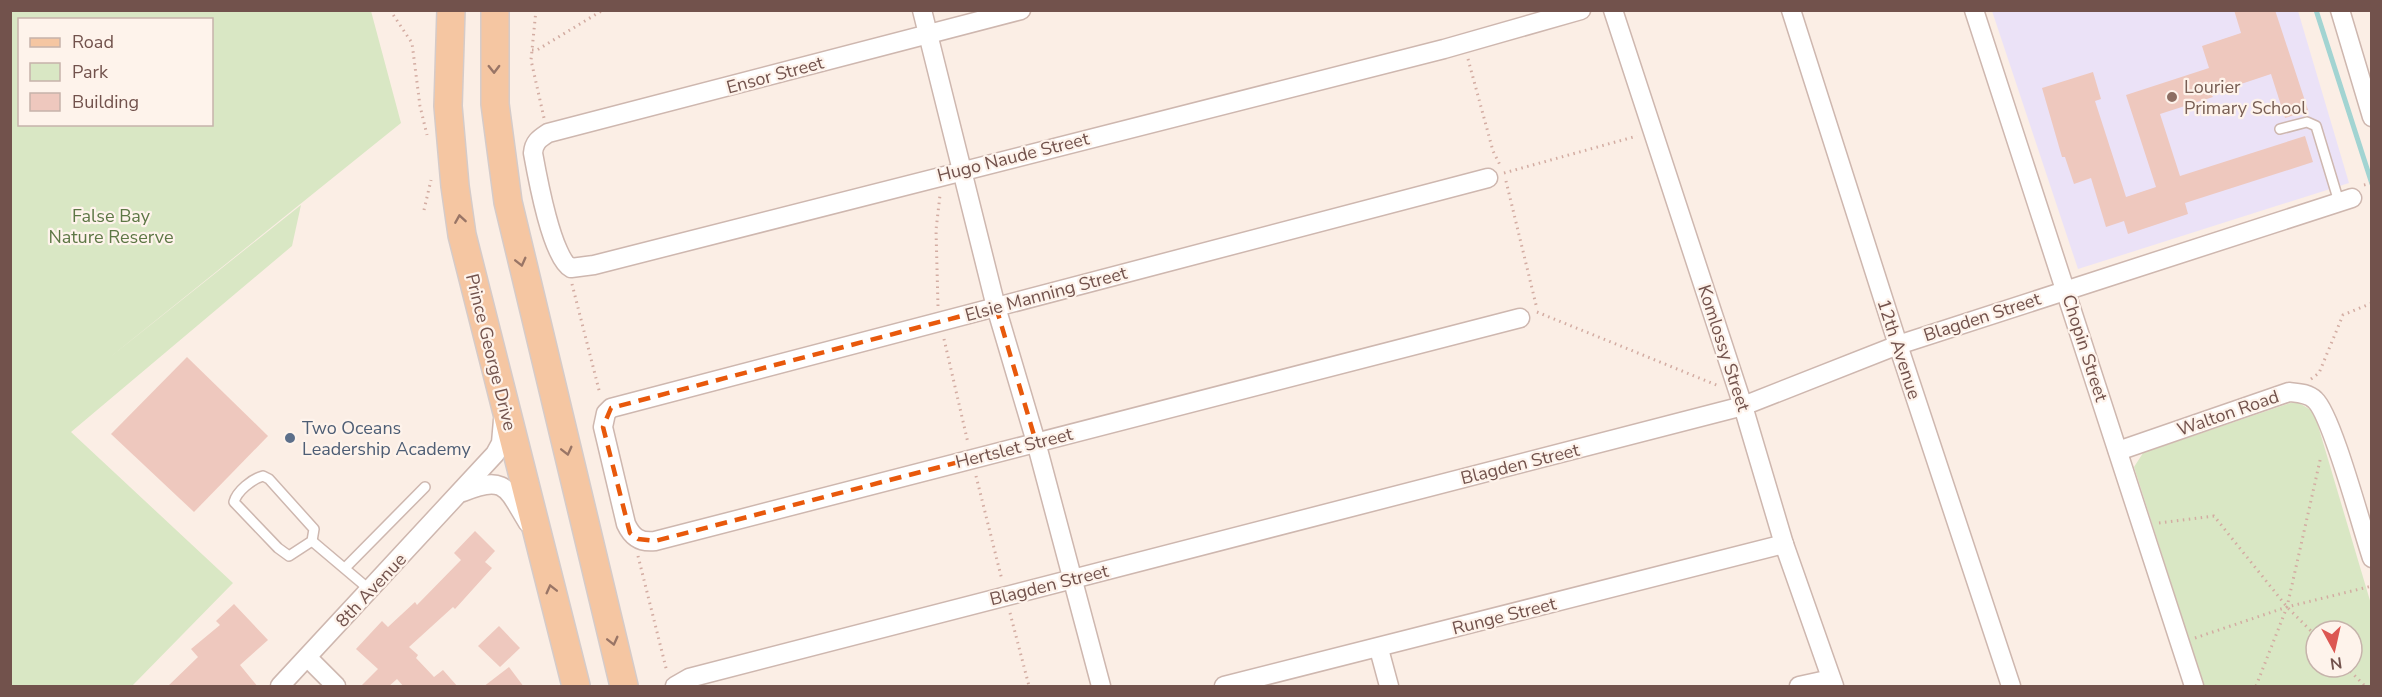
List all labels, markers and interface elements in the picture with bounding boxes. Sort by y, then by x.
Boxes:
legend [18,18,213,126]
text: Road [72,30,114,54]
street label: Ensor Street [724,50,827,99]
text: Park [72,60,109,84]
one-way arrow [488,64,500,73]
place label: Lourier Primary School [2184,75,2307,120]
text: Building [72,90,139,114]
marker: Lourier Primary School [2165,90,2179,104]
street label: Hugo Naude Street [935,126,1092,187]
park label: False Bay Nature Reserve [48,204,174,249]
one-way arrow [454,214,466,224]
one-way arrow [514,256,527,266]
street label: Elsie Manning Street [962,261,1130,327]
street label: Prince George Drive [460,271,522,433]
street label: Komlossy Street [1692,282,1756,415]
street label: Blagden Street [1920,287,2044,347]
street label: Chopin Street [2056,292,2114,405]
street label: 12th Avenue [1872,296,1926,402]
street label: Walton Road [2174,384,2282,442]
place label: Two Oceans Leadership Academy [302,416,472,461]
street label: Hertslet Street [953,422,1076,474]
marker: Two Oceans Leadership Academy [283,431,297,445]
street label: Blagden Street [1458,437,1583,490]
one-way arrow [560,446,573,456]
street label: 8th Avenue [330,548,412,632]
street label: Blagden Street [987,558,1112,611]
one-way arrow [546,584,559,594]
street label: Runge Street [1450,591,1559,640]
north arrow [2304,619,2364,679]
one-way arrow [606,635,619,645]
text: N [2328,651,2343,675]

